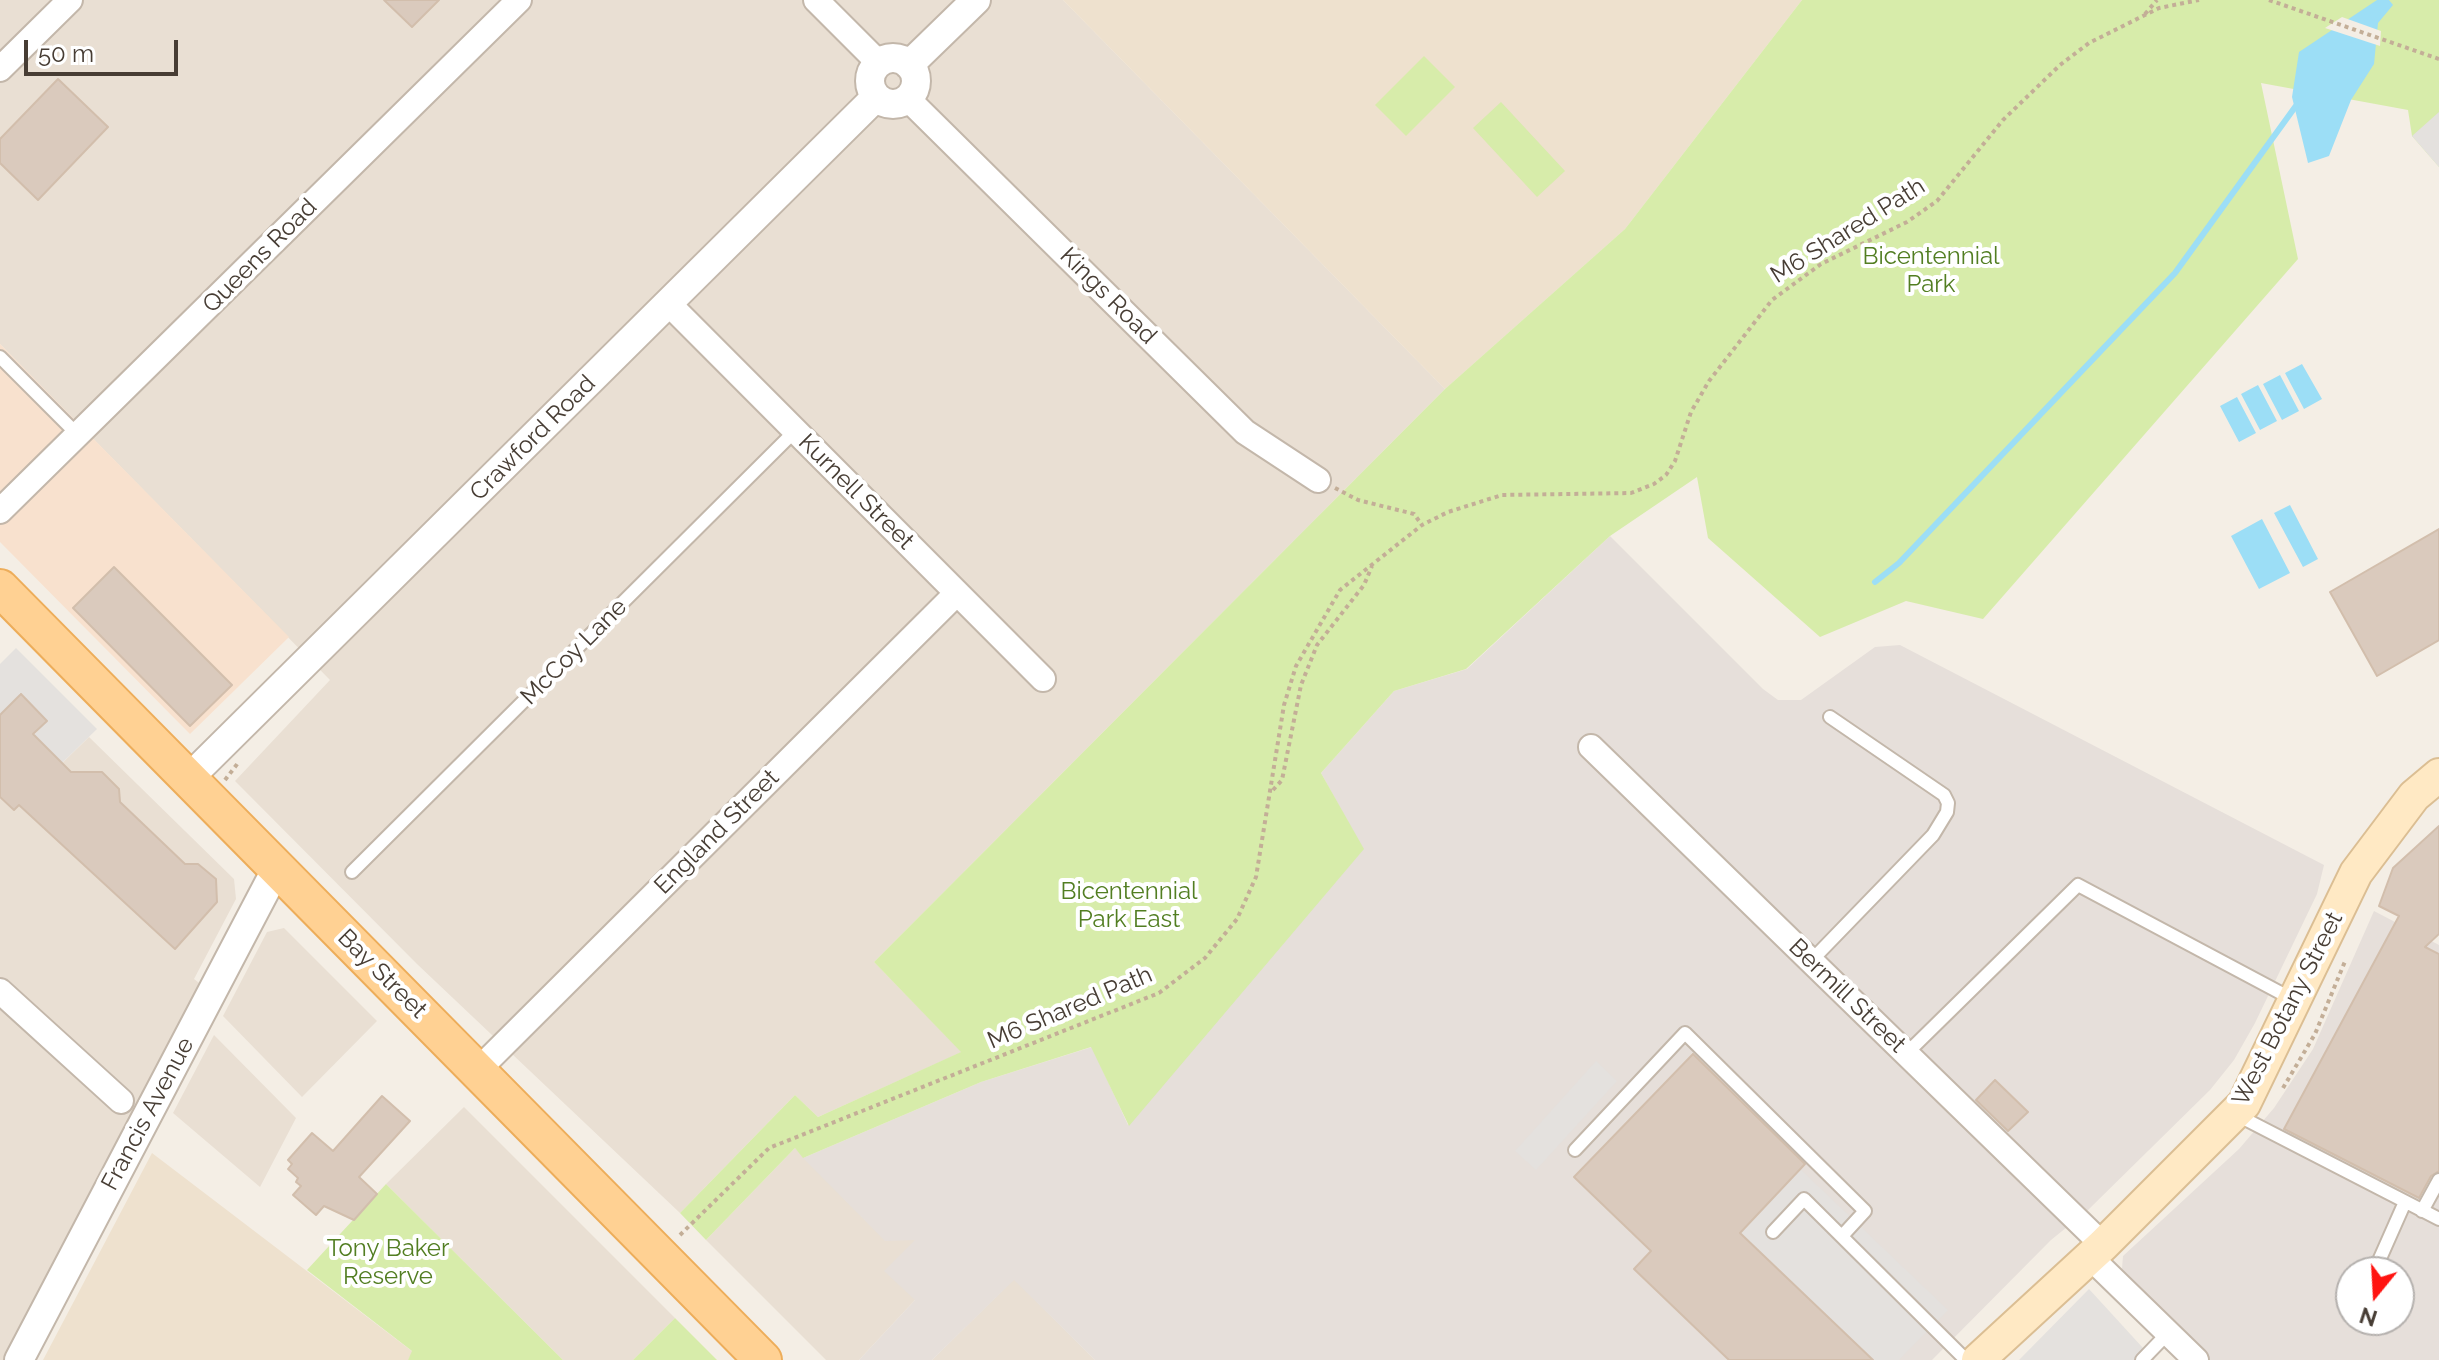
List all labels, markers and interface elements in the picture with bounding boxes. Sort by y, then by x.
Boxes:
scale bar [28,24,182,74]
text: 50 m [38,39,94,68]
street label: M6 Shared Path [1766,172,1930,290]
street label: Queens Road [197,193,323,319]
street label: Kings Road [1054,242,1162,350]
park label: Bicentennial Park [1863,243,1999,299]
street label: Crawford Road [464,369,602,507]
street label: Kurnell Street [792,428,920,556]
street label: McCoy Lane [515,593,633,711]
street label: England Street [649,764,785,900]
park label: Bicentennial Park East [1061,878,1197,934]
street label: West Botany Street [2227,907,2349,1111]
street label: Bay Street [331,923,433,1025]
street label: Bermill Street [1783,933,1911,1059]
street label: M6 Shared Path [983,960,1157,1056]
street label: Francis Avenue [96,1033,200,1195]
park label: Tony Baker Reserve [327,1235,449,1291]
north arrow [2335,1256,2415,1336]
text: N [2356,1302,2380,1332]

